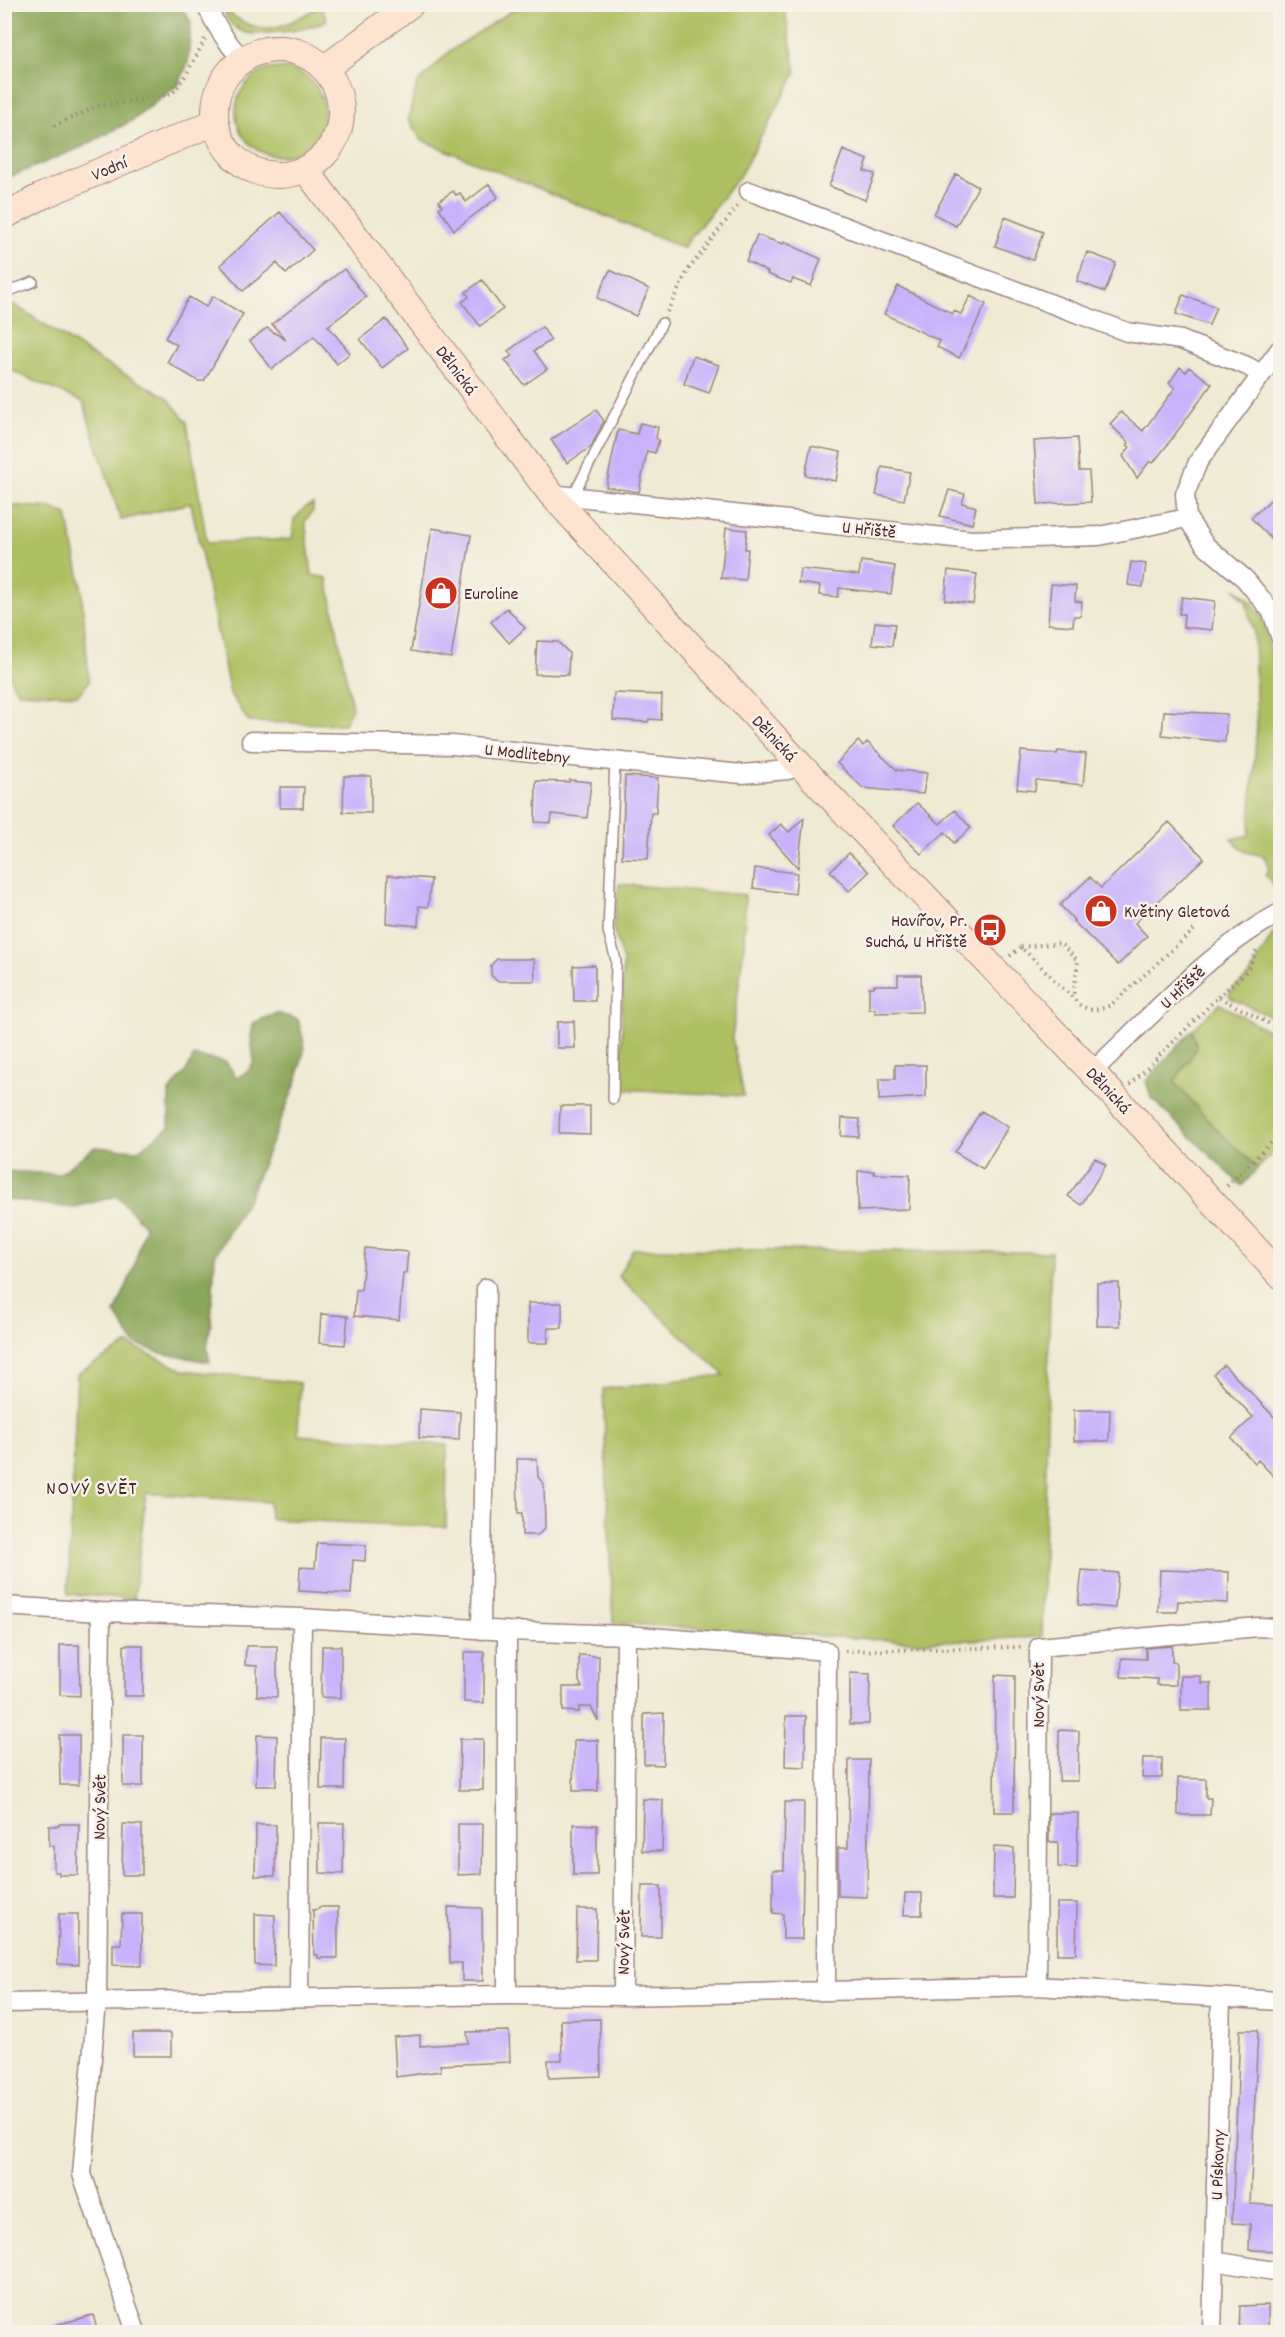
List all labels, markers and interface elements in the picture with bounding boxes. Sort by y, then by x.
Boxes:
street label: Vodní [88,151,133,189]
street label: Dělnická [428,341,482,402]
street label: U Hřiště [841,516,897,547]
shop icon: Euroline [423,575,459,611]
place label: Euroline [464,583,519,608]
street label: Dělnická [745,711,802,769]
street label: U Modlitebny [483,739,571,772]
shop icon: Květiny Gletová [1083,893,1119,929]
place label: Květiny Gletová [1124,901,1230,926]
place label: Havířov, Pr. Suchá, U Hřiště [865,910,967,956]
bus stop icon: Havířov, Pr. Suchá, U Hřiště [972,912,1008,948]
street label: U Hřiště [1155,961,1212,1016]
street label: Dělnická [1079,1063,1136,1121]
district label: NOVÝ SVĚT [46,1476,138,1504]
street label: Nový Svět [1028,1662,1053,1728]
street label: Nový Svět [88,1774,115,1840]
street label: Nový Svět [612,1909,639,1975]
street label: U Pískovny [1206,2129,1233,2201]

